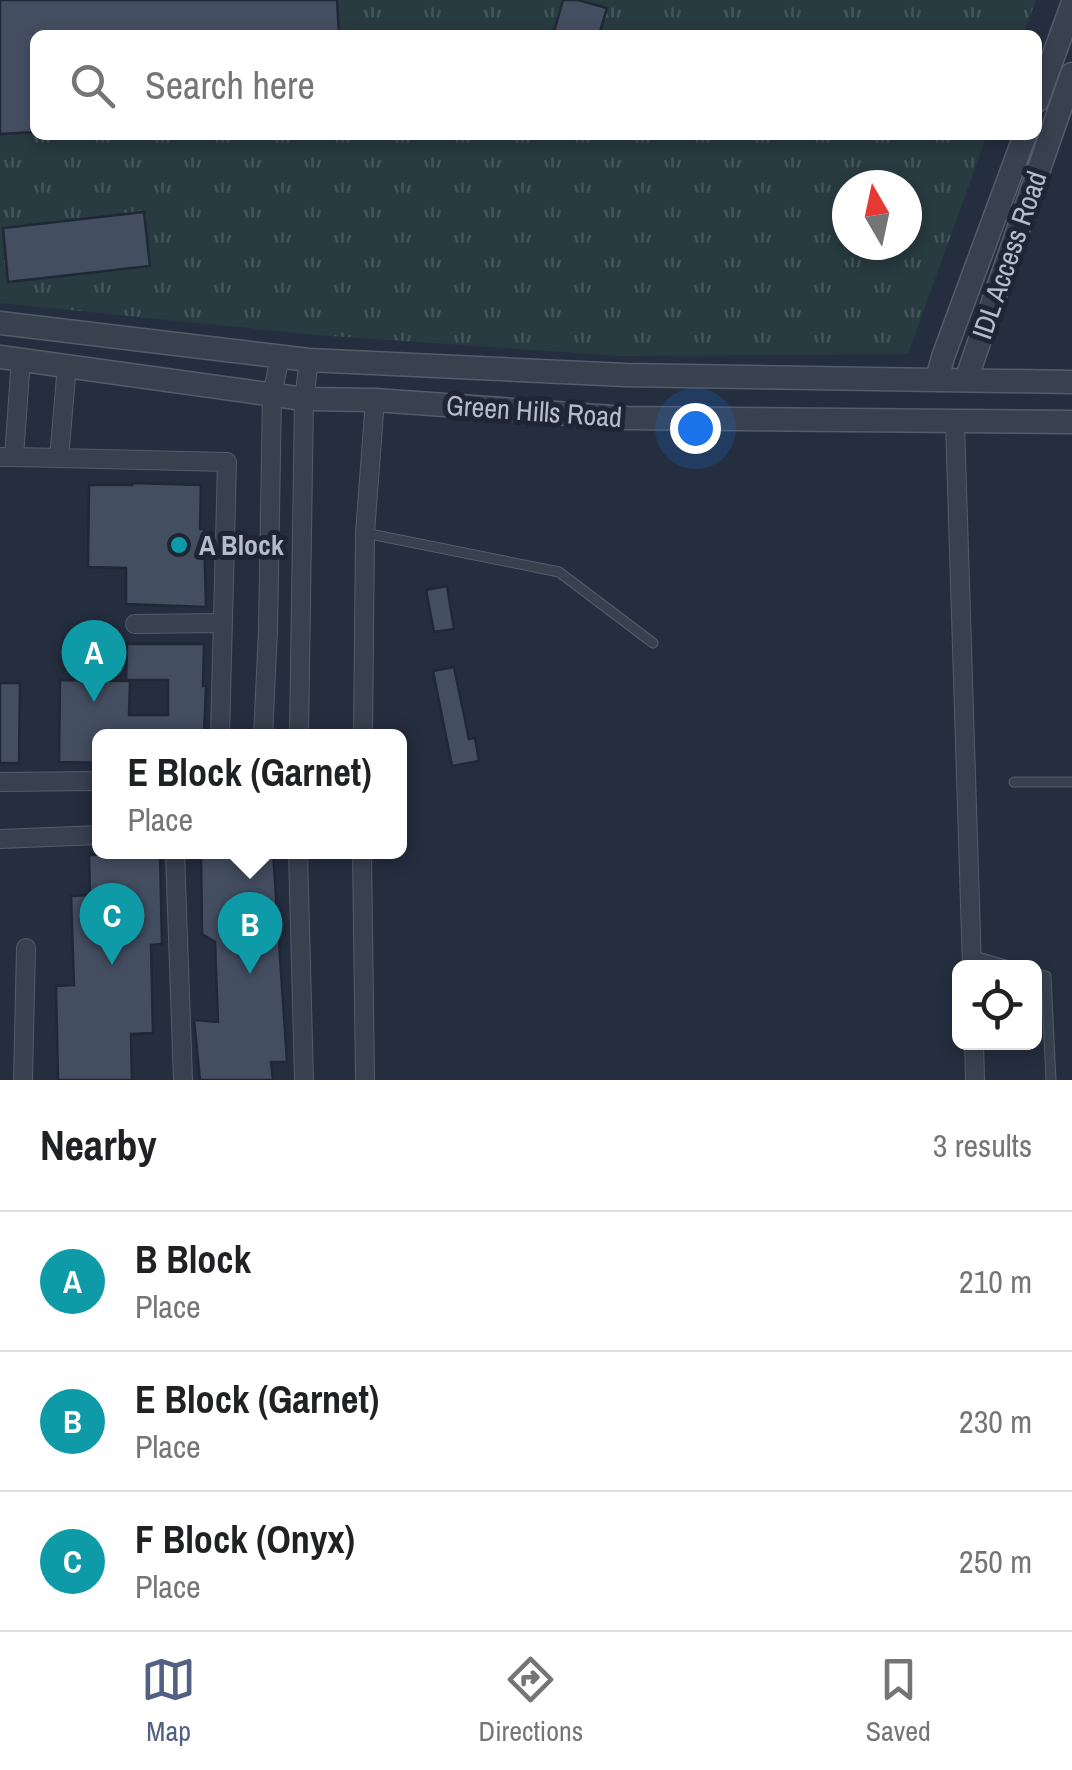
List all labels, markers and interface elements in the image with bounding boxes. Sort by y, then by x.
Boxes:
search box [30,30,1042,140]
icon: search [65,58,120,113]
text: Search here [145,60,315,111]
street label: IDL Access Road [963,166,1055,344]
north arrow [832,170,922,260]
street label: Green Hills Road [445,386,623,436]
your location [670,403,721,454]
place label: A Block [199,526,284,564]
marker: A Block [168,534,190,556]
pin: A [62,620,126,702]
popup [92,729,407,859]
text: E Block (Garnet) [127,747,372,798]
text: Place [127,798,193,841]
pin: C [80,882,144,965]
pin: B [218,892,282,974]
map controls [952,960,1042,1050]
button: locate [952,960,1042,1050]
text: Nearby [40,1117,157,1173]
text: 3 results [933,1124,1032,1167]
text: B Block [135,1234,251,1285]
text: A [63,1260,82,1303]
text: 210 m [959,1260,1032,1303]
text: Place [135,1285,201,1328]
text: E Block (Garnet) [135,1374,379,1425]
text: B [63,1400,82,1443]
text: 230 m [959,1400,1032,1443]
text: Place [135,1425,201,1468]
text: F Block (Onyx) [135,1514,355,1565]
text: C [63,1540,82,1583]
text: 250 m [959,1540,1032,1583]
text: Place [135,1565,201,1608]
tab: Map [141,1652,196,1750]
tab: Directions [479,1652,583,1750]
tab: Saved [866,1652,931,1750]

